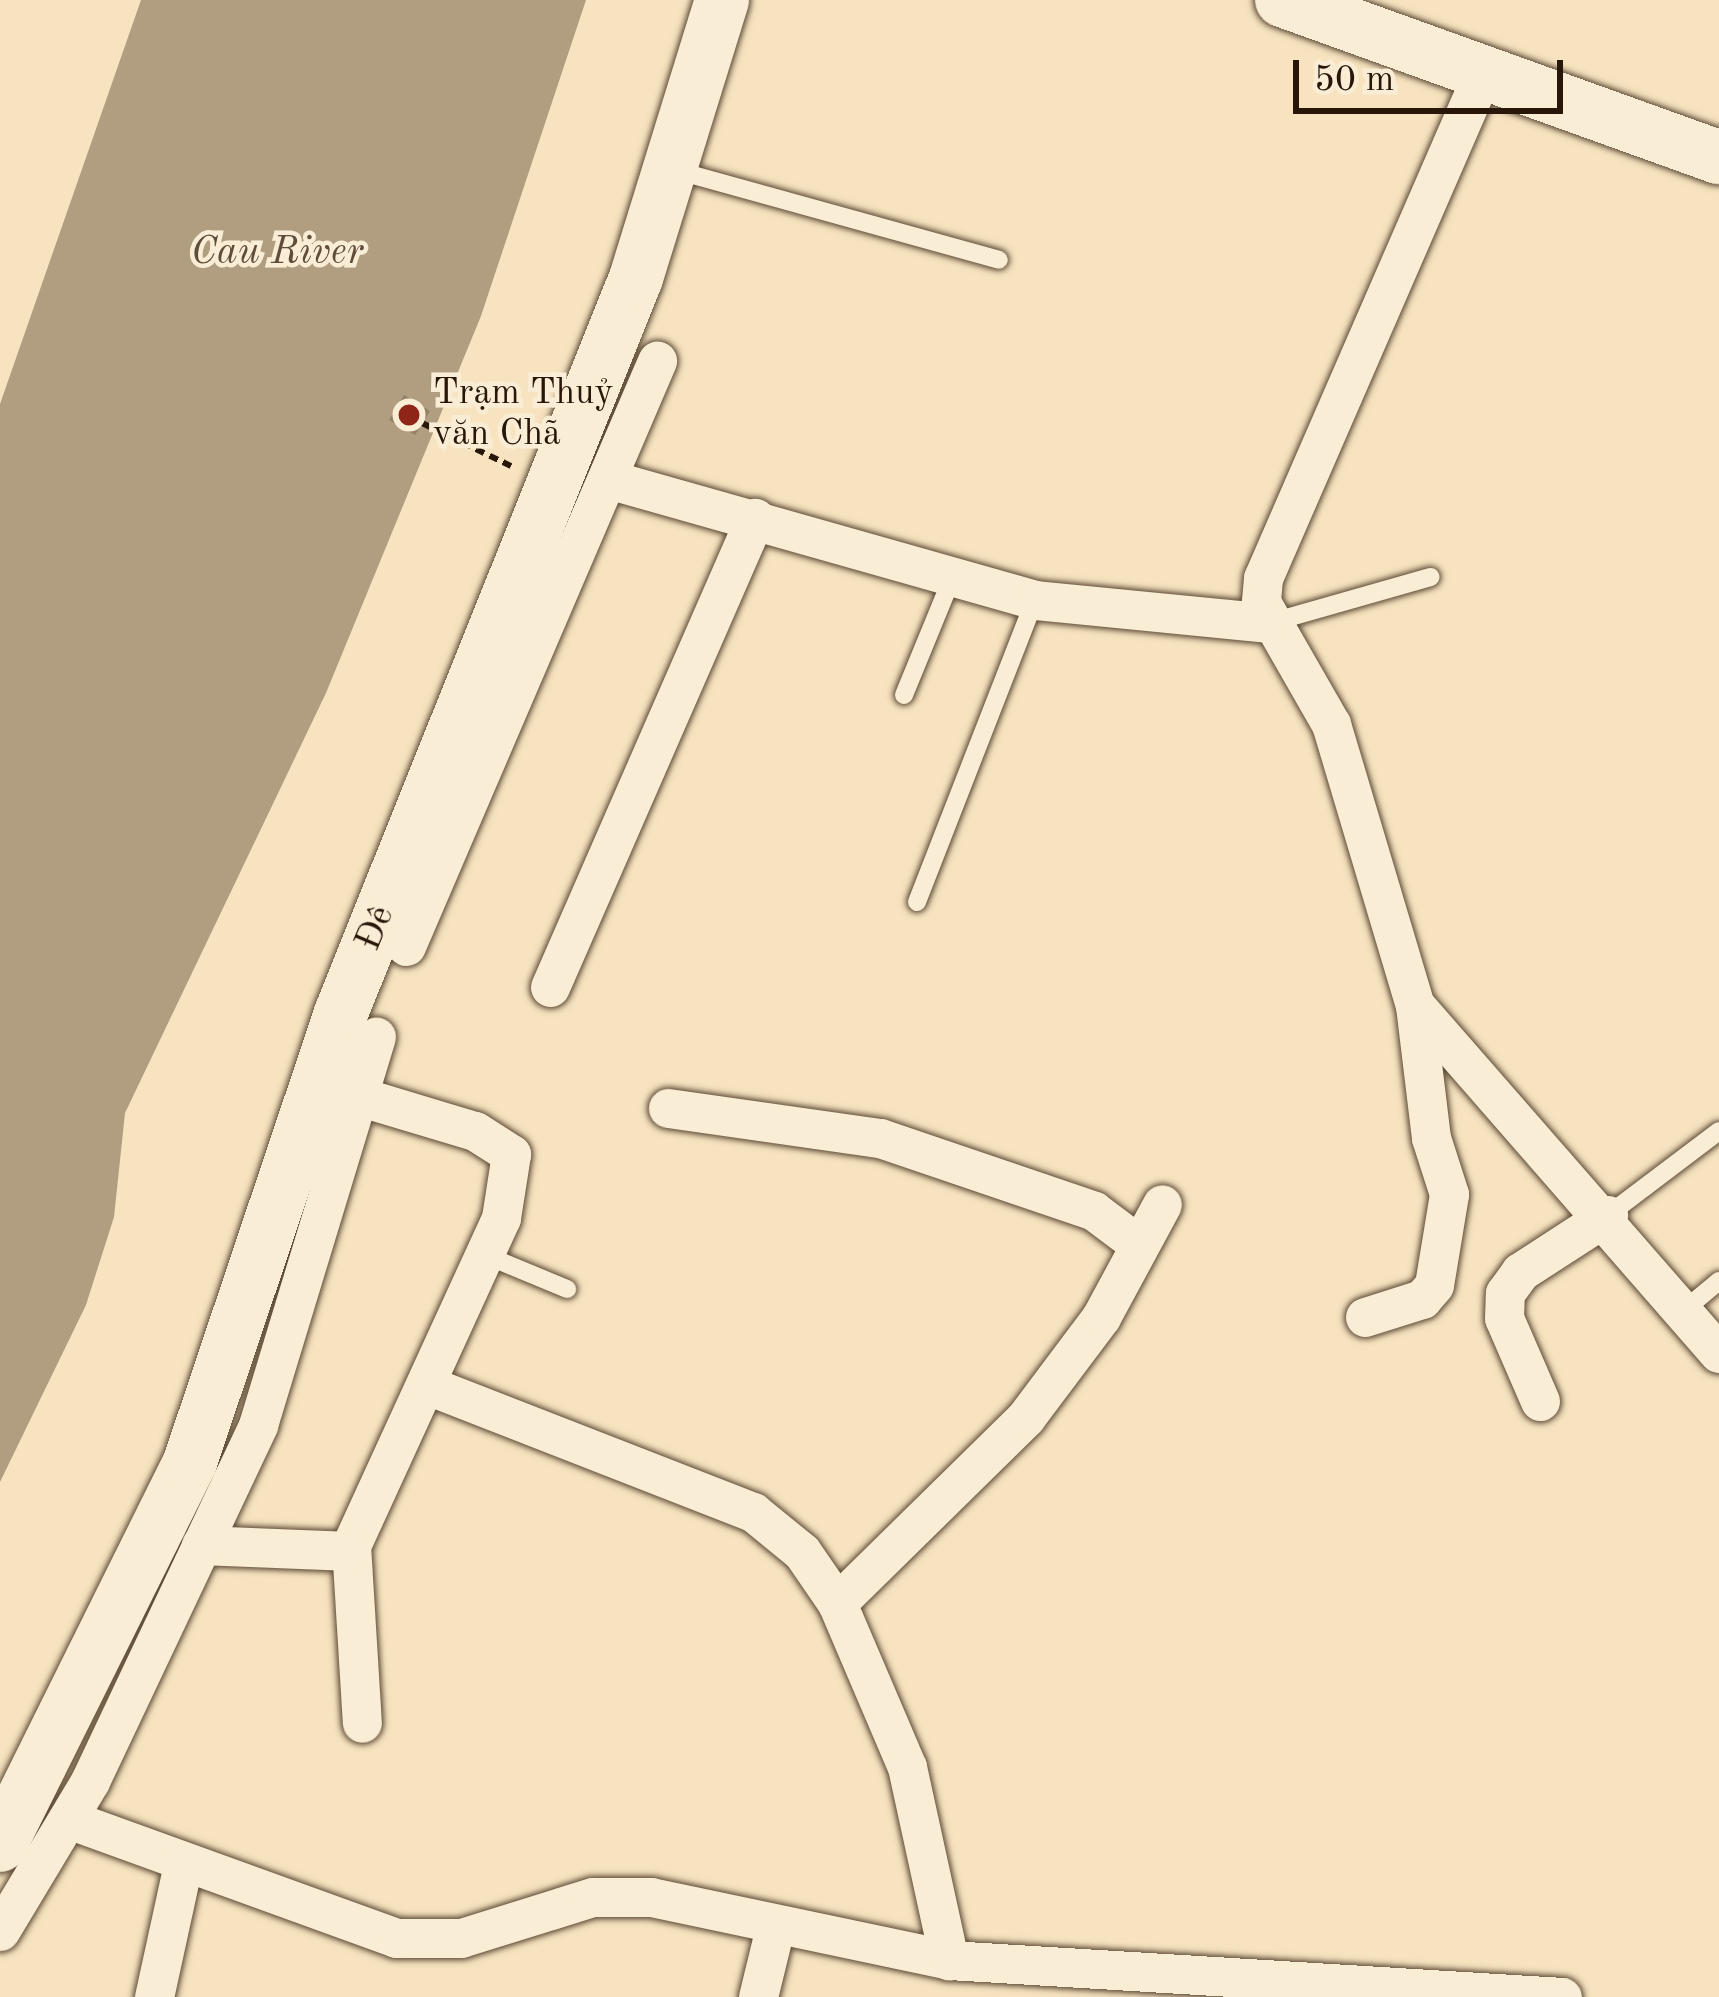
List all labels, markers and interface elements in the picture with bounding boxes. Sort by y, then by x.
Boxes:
scale bar [1299,36,1569,110]
text: 50 m [1314,63,1394,99]
water label: Cau River [191,230,363,276]
place label: Trạm Thuỷ văn Chã [433,372,614,457]
marker: Trạm Thuỷ văn Chã [396,402,422,428]
street label: Đê [348,900,406,958]

